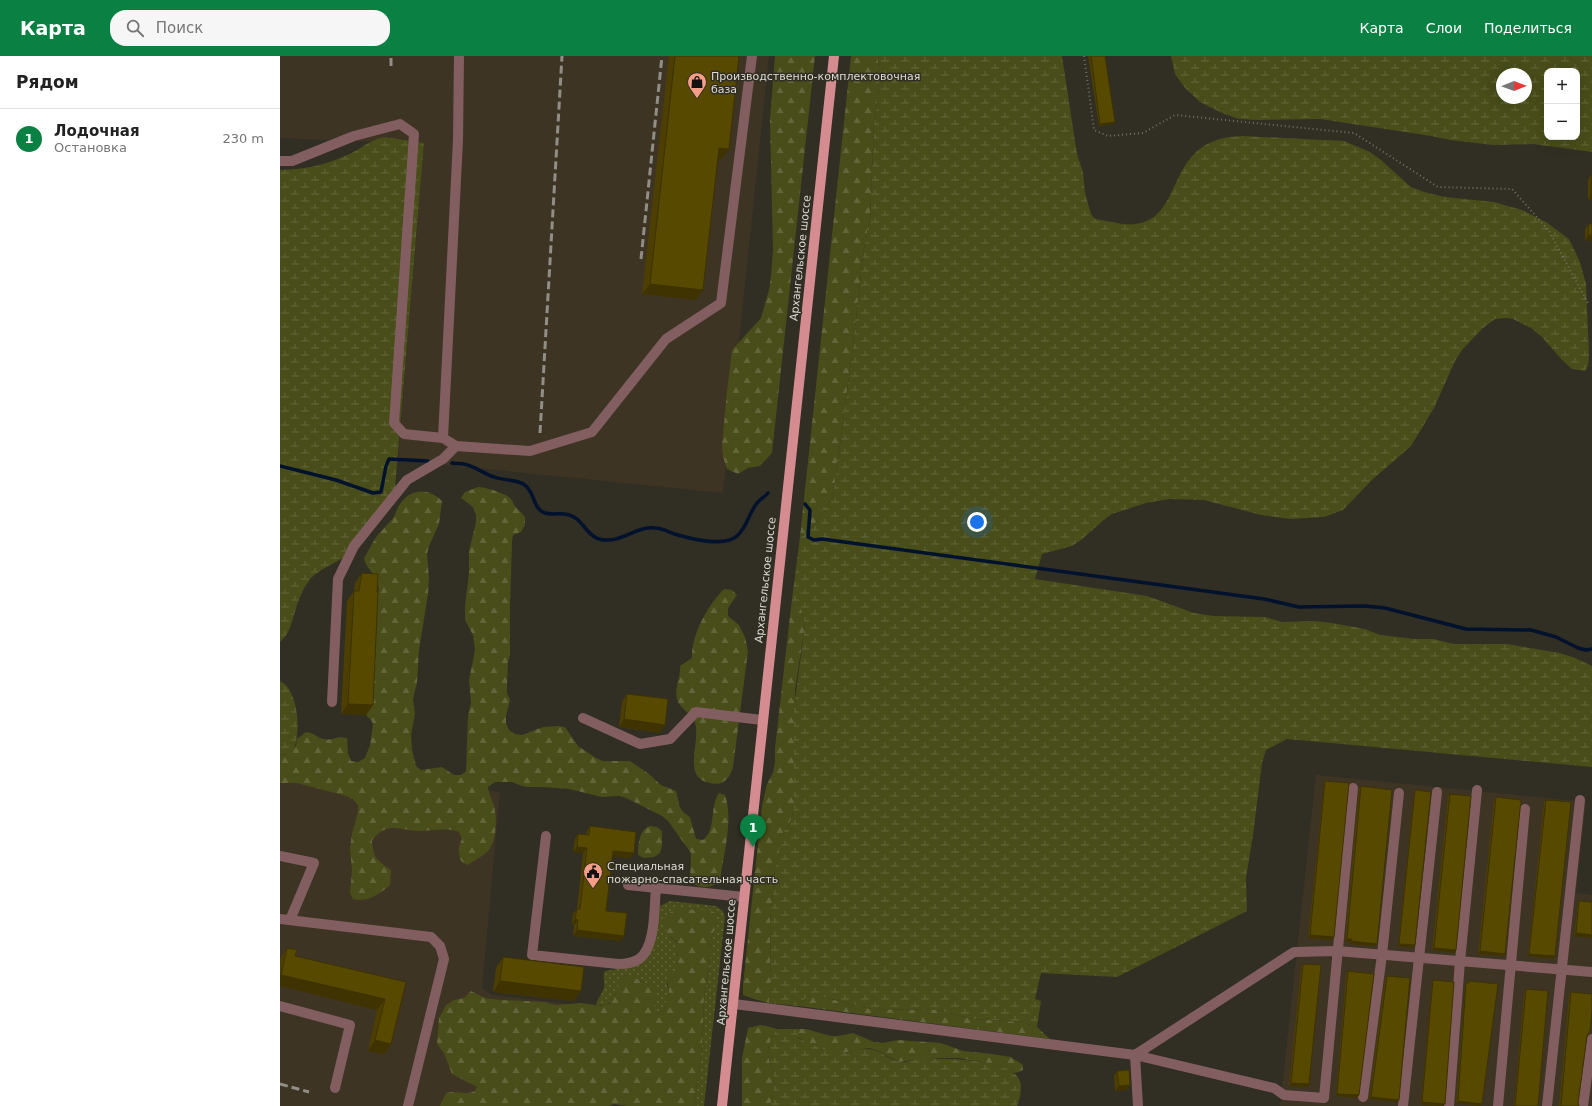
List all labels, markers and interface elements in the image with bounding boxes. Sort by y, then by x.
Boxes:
search box [110,10,390,46]
text: Карта [20,17,86,39]
icon: search [124,17,146,39]
text: Поиск [156,19,203,37]
text: Карта [1360,20,1404,36]
text: Слои [1426,20,1462,36]
text: Поделиться [1484,20,1572,36]
north arrow [1496,68,1532,104]
map controls [1544,68,1580,140]
button: + [1544,68,1580,104]
place label: Производственно-комплектовочная база [711,70,920,96]
shop icon: Производственно-комплектовочная база [686,71,708,99]
text: Рядом [16,72,79,92]
button: − [1544,104,1580,140]
text: Лодочная [54,122,140,140]
text: 1 [24,131,34,146]
text: 230 m [222,131,264,146]
text: Остановка [54,140,127,155]
street label: Архангельское шоссе [787,194,814,322]
your location [967,512,987,532]
street label: Архангельское шоссе [752,516,779,644]
pin: 1 [740,814,766,847]
place label: Специальная пожарно-спасательная часть [607,860,778,886]
public building icon: Специальная пожарно-спасательная часть [582,861,604,889]
street label: Архангельское шоссе [715,898,738,1026]

